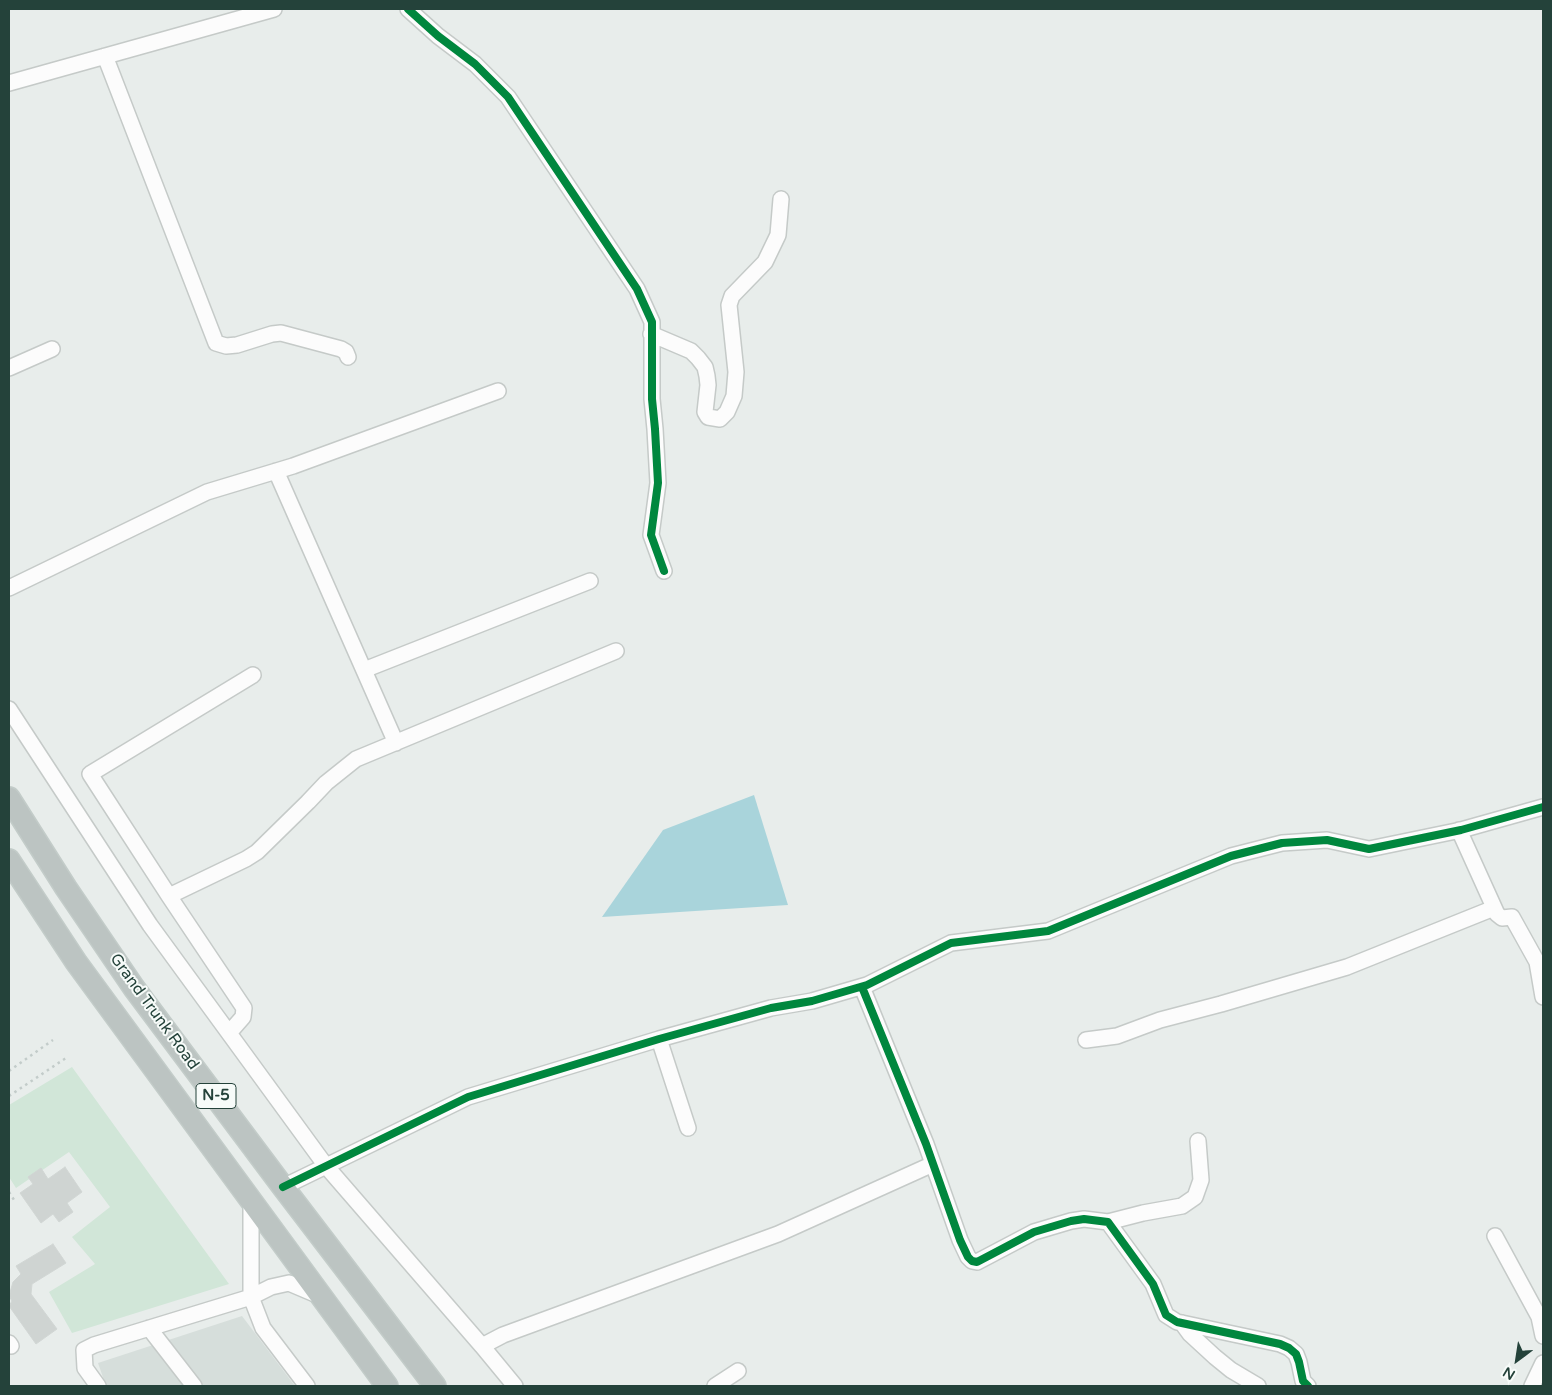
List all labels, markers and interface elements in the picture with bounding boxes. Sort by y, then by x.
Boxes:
street label: Grand Trunk Road [105,950,203,1074]
road number: N-5 [196,1084,236,1108]
north arrow [1492,1335,1542,1385]
text: N [1500,1363,1518,1383]

